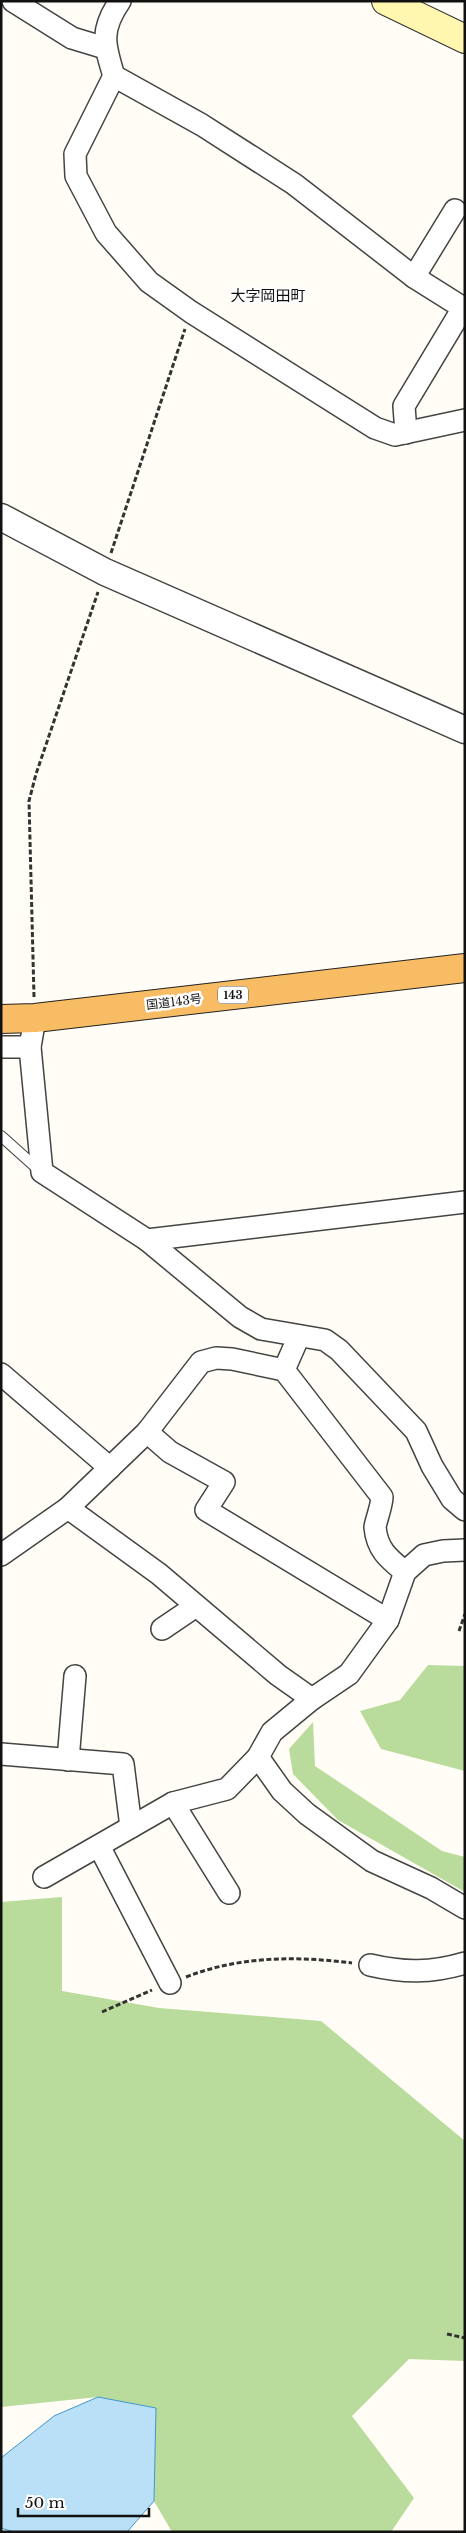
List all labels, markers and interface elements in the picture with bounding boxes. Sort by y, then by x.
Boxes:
district label: 大字岡田町 [230,286,306,305]
road number: 143 [218,986,248,1004]
street label: 国道143号 [145,991,203,1012]
scale bar [18,2486,149,2518]
text: 50 m [25,2493,65,2512]

